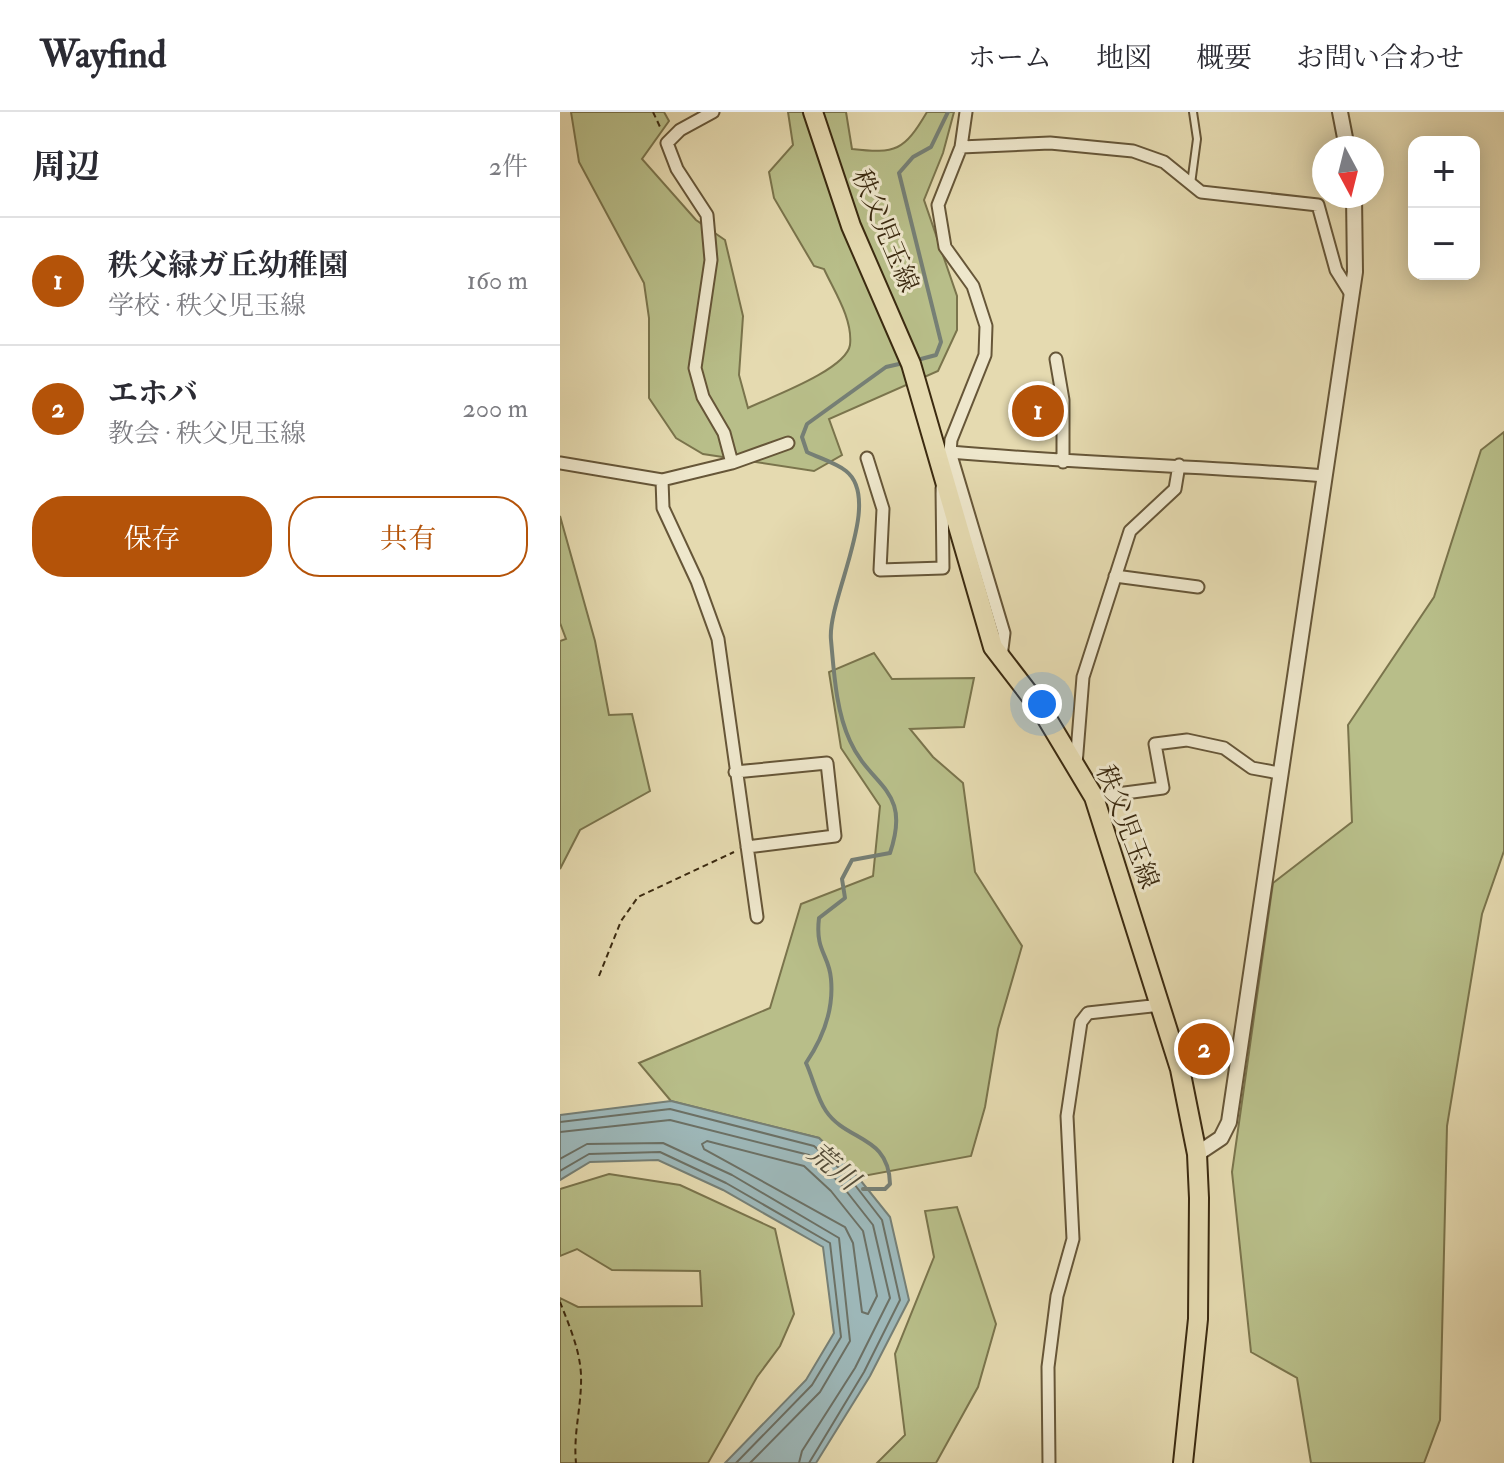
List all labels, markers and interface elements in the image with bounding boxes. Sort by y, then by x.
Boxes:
text: Wayfind [40,31,166,79]
text: ホーム [968,41,1052,76]
text: 地図 [1096,41,1152,76]
text: 概要 [1196,41,1252,76]
text: お問い合わせ [1296,41,1464,76]
north arrow [1312,136,1384,208]
map controls [1408,136,1480,280]
button: + [1408,136,1480,208]
text: 周辺 [32,146,100,189]
text: 2件 [489,151,528,183]
street label: 秩父児玉線 [845,165,925,297]
button: − [1408,208,1480,280]
text: 秩父緑ガ丘幼稚園 [108,247,348,284]
text: 1 [53,265,63,297]
text: 160 m [467,265,528,297]
text: 学校 · 秩父児玉線 [108,290,306,322]
text: エホバ [108,375,198,412]
pin: 1 [1012,381,1064,441]
text: 2 [51,393,65,425]
text: 200 m [463,393,528,425]
text: 教会 · 秩父児玉線 [108,418,306,450]
button: 保存 [32,496,272,577]
button: 共有 [288,496,528,577]
your location [1022,684,1062,724]
street label: 秩父児玉線 [1089,761,1165,893]
pin: 2 [1178,1019,1230,1079]
water label: 荒川 [800,1136,868,1200]

